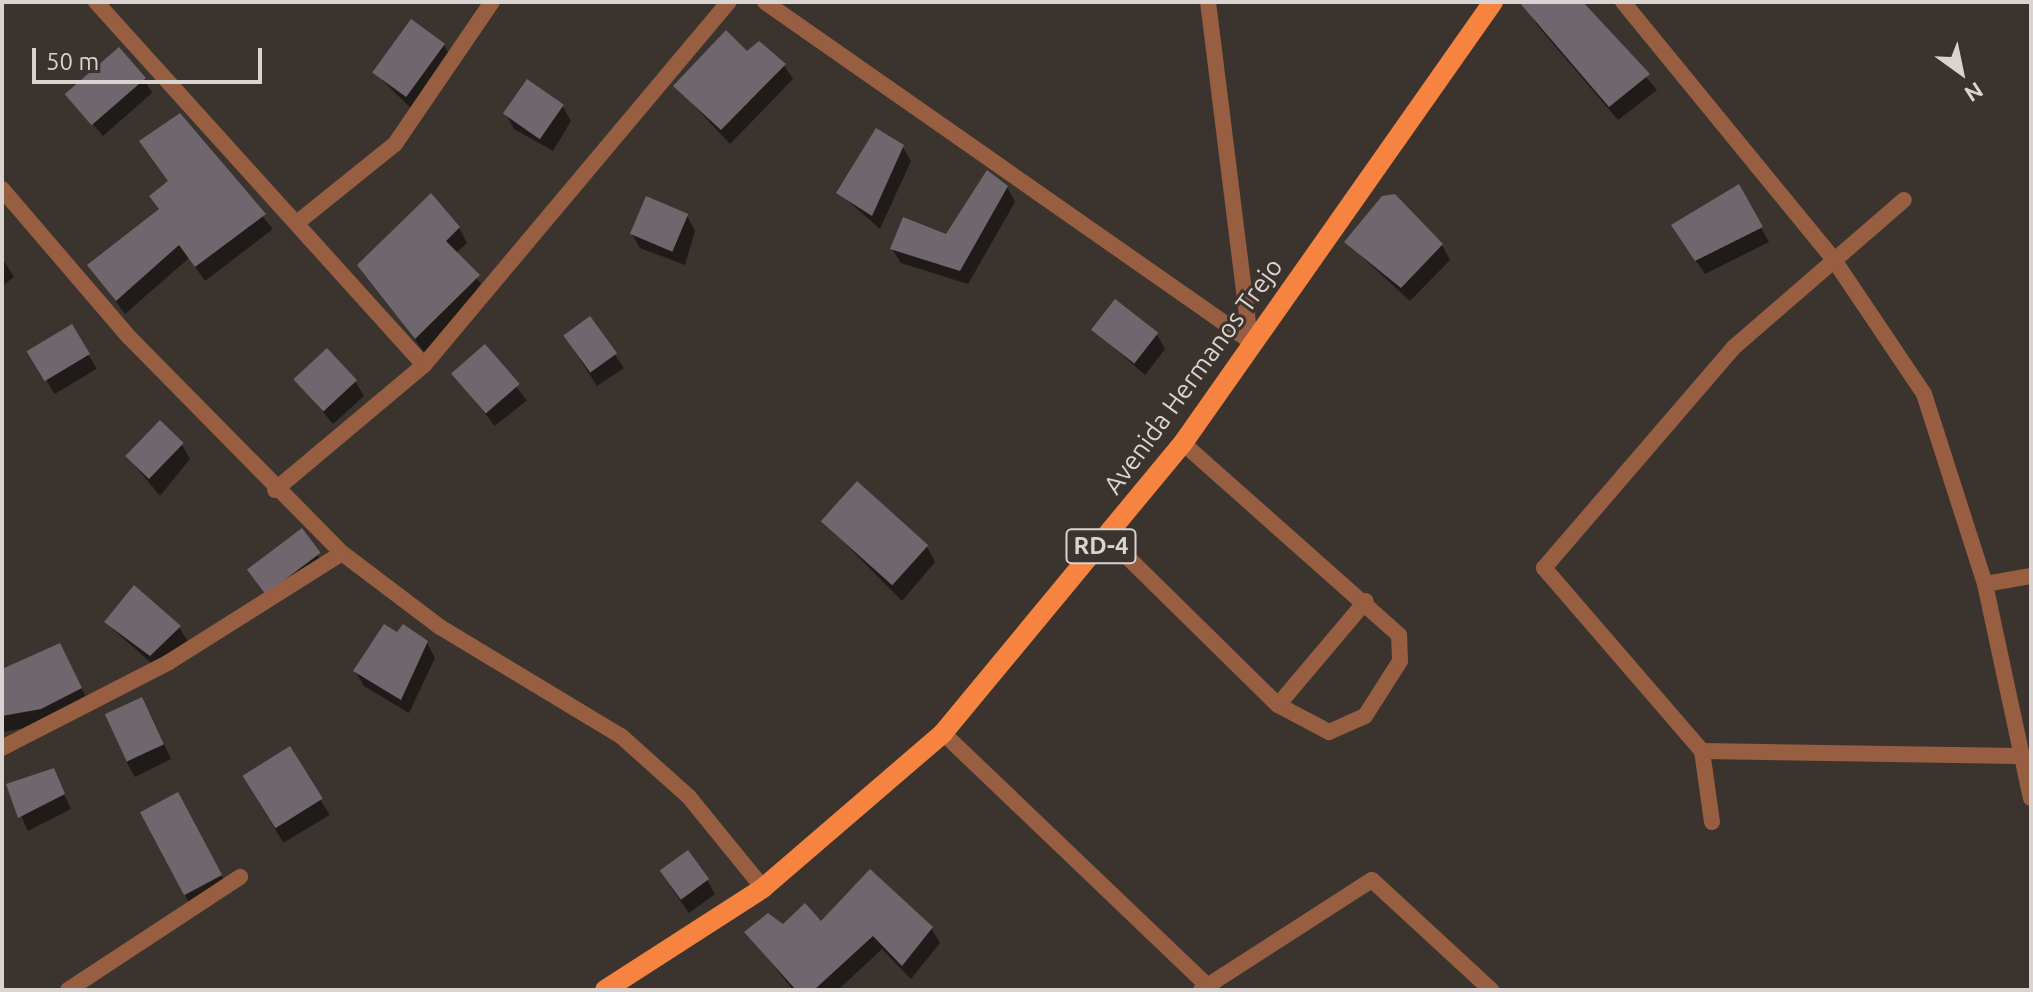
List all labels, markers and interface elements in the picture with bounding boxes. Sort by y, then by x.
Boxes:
scale bar [36,32,266,82]
north arrow [1921,32,2001,112]
text: 50 m [46,48,99,75]
text: N [1961,78,1988,107]
street label: Avenida Hermanos Trejo [1097,252,1289,500]
road number: RD-4 [1065,526,1137,566]

